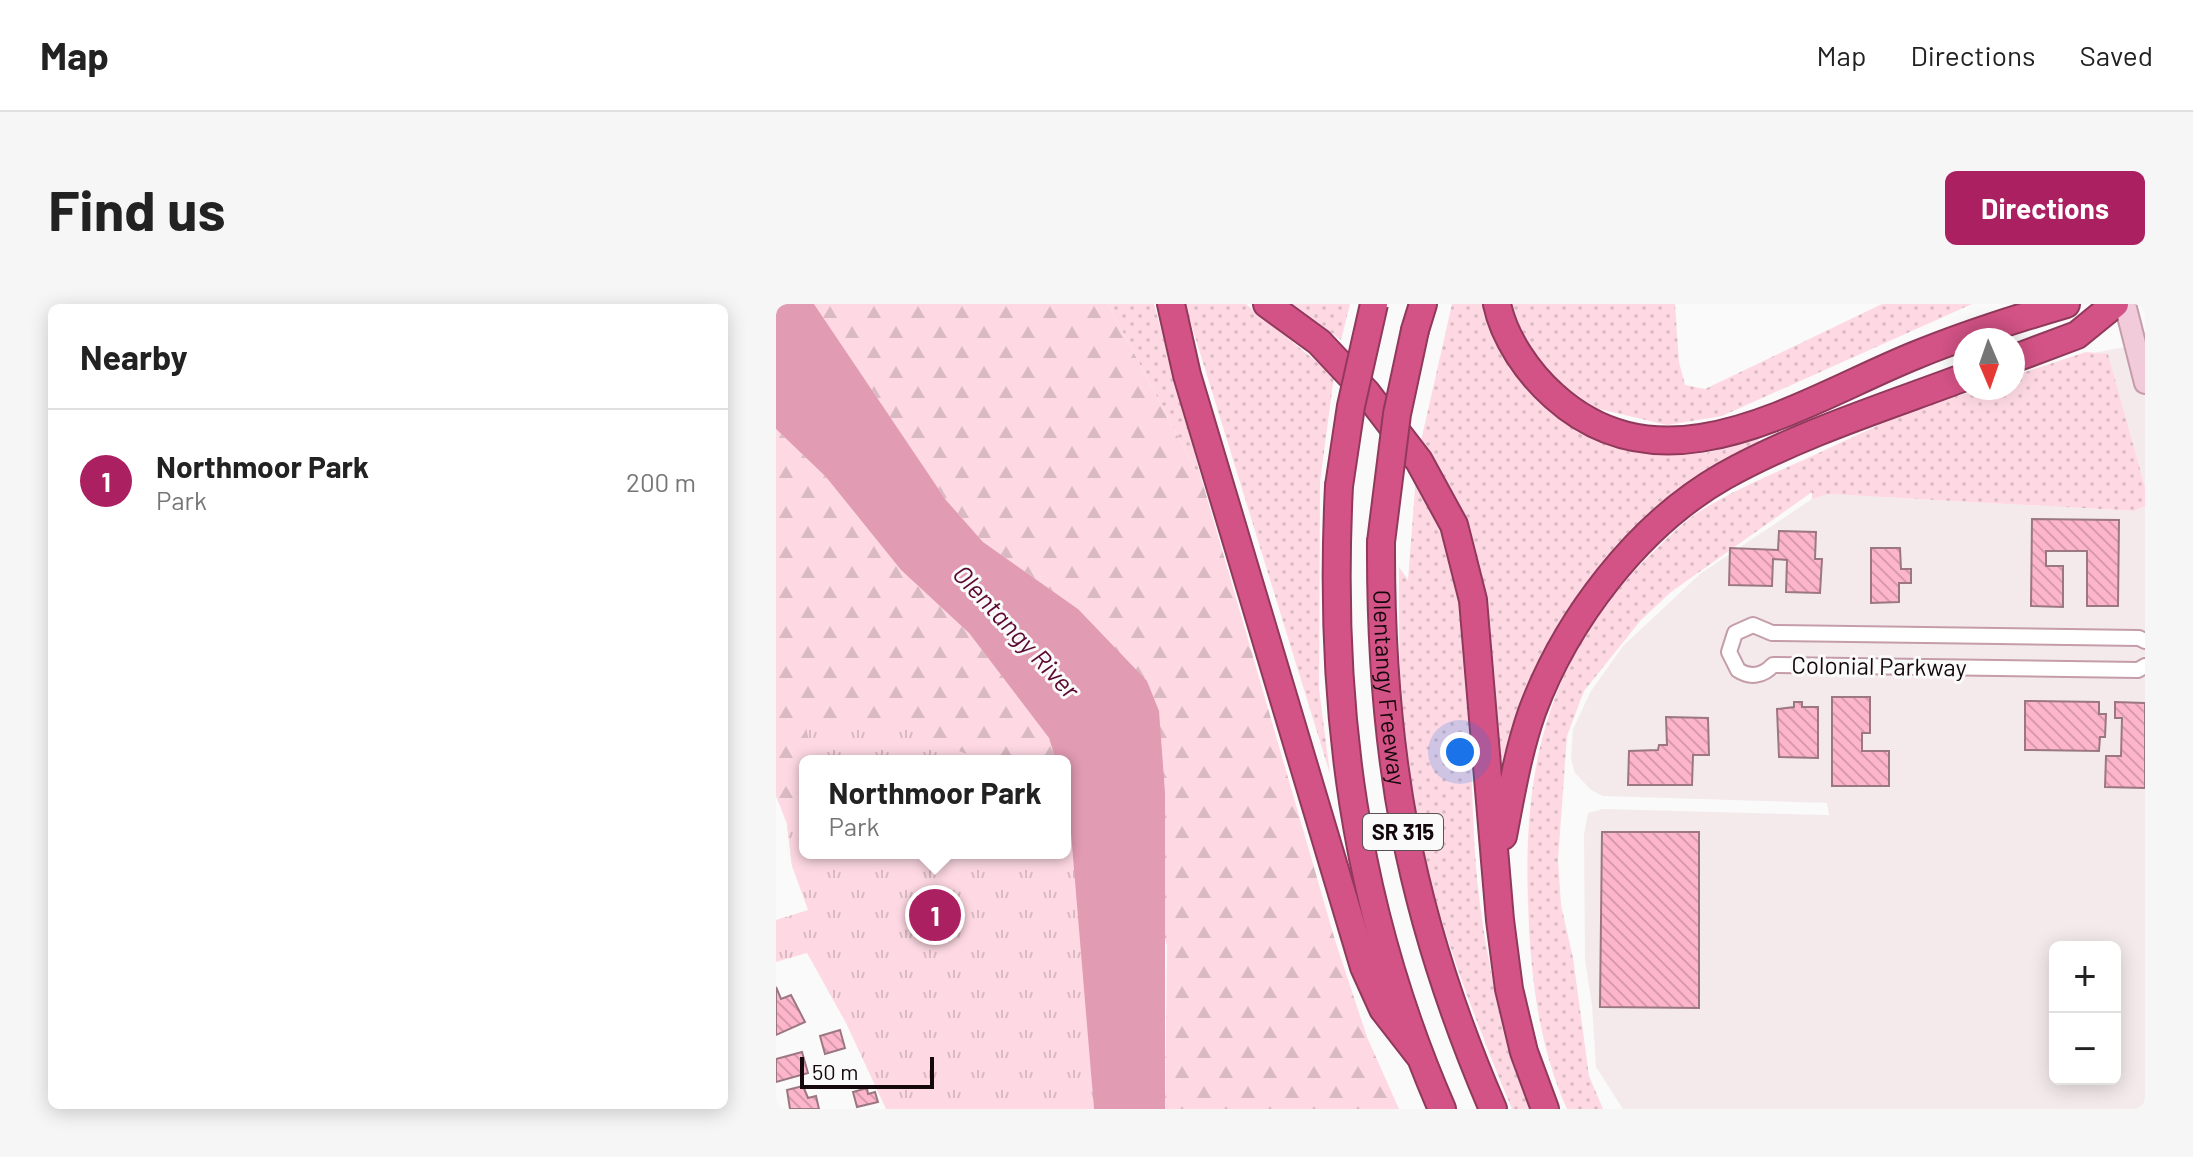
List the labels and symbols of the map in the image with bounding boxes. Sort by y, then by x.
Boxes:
north arrow [1953,328,2025,400]
water label: Olentangy River [947,558,1087,705]
street label: Olentangy Freeway [1368,590,1413,787]
street label: Colonial Parkway [1791,649,1967,682]
your location [1440,732,1480,772]
road number: SR 315 [1363,814,1443,850]
pin: 1 [909,885,961,945]
scale bar [800,1053,934,1089]

